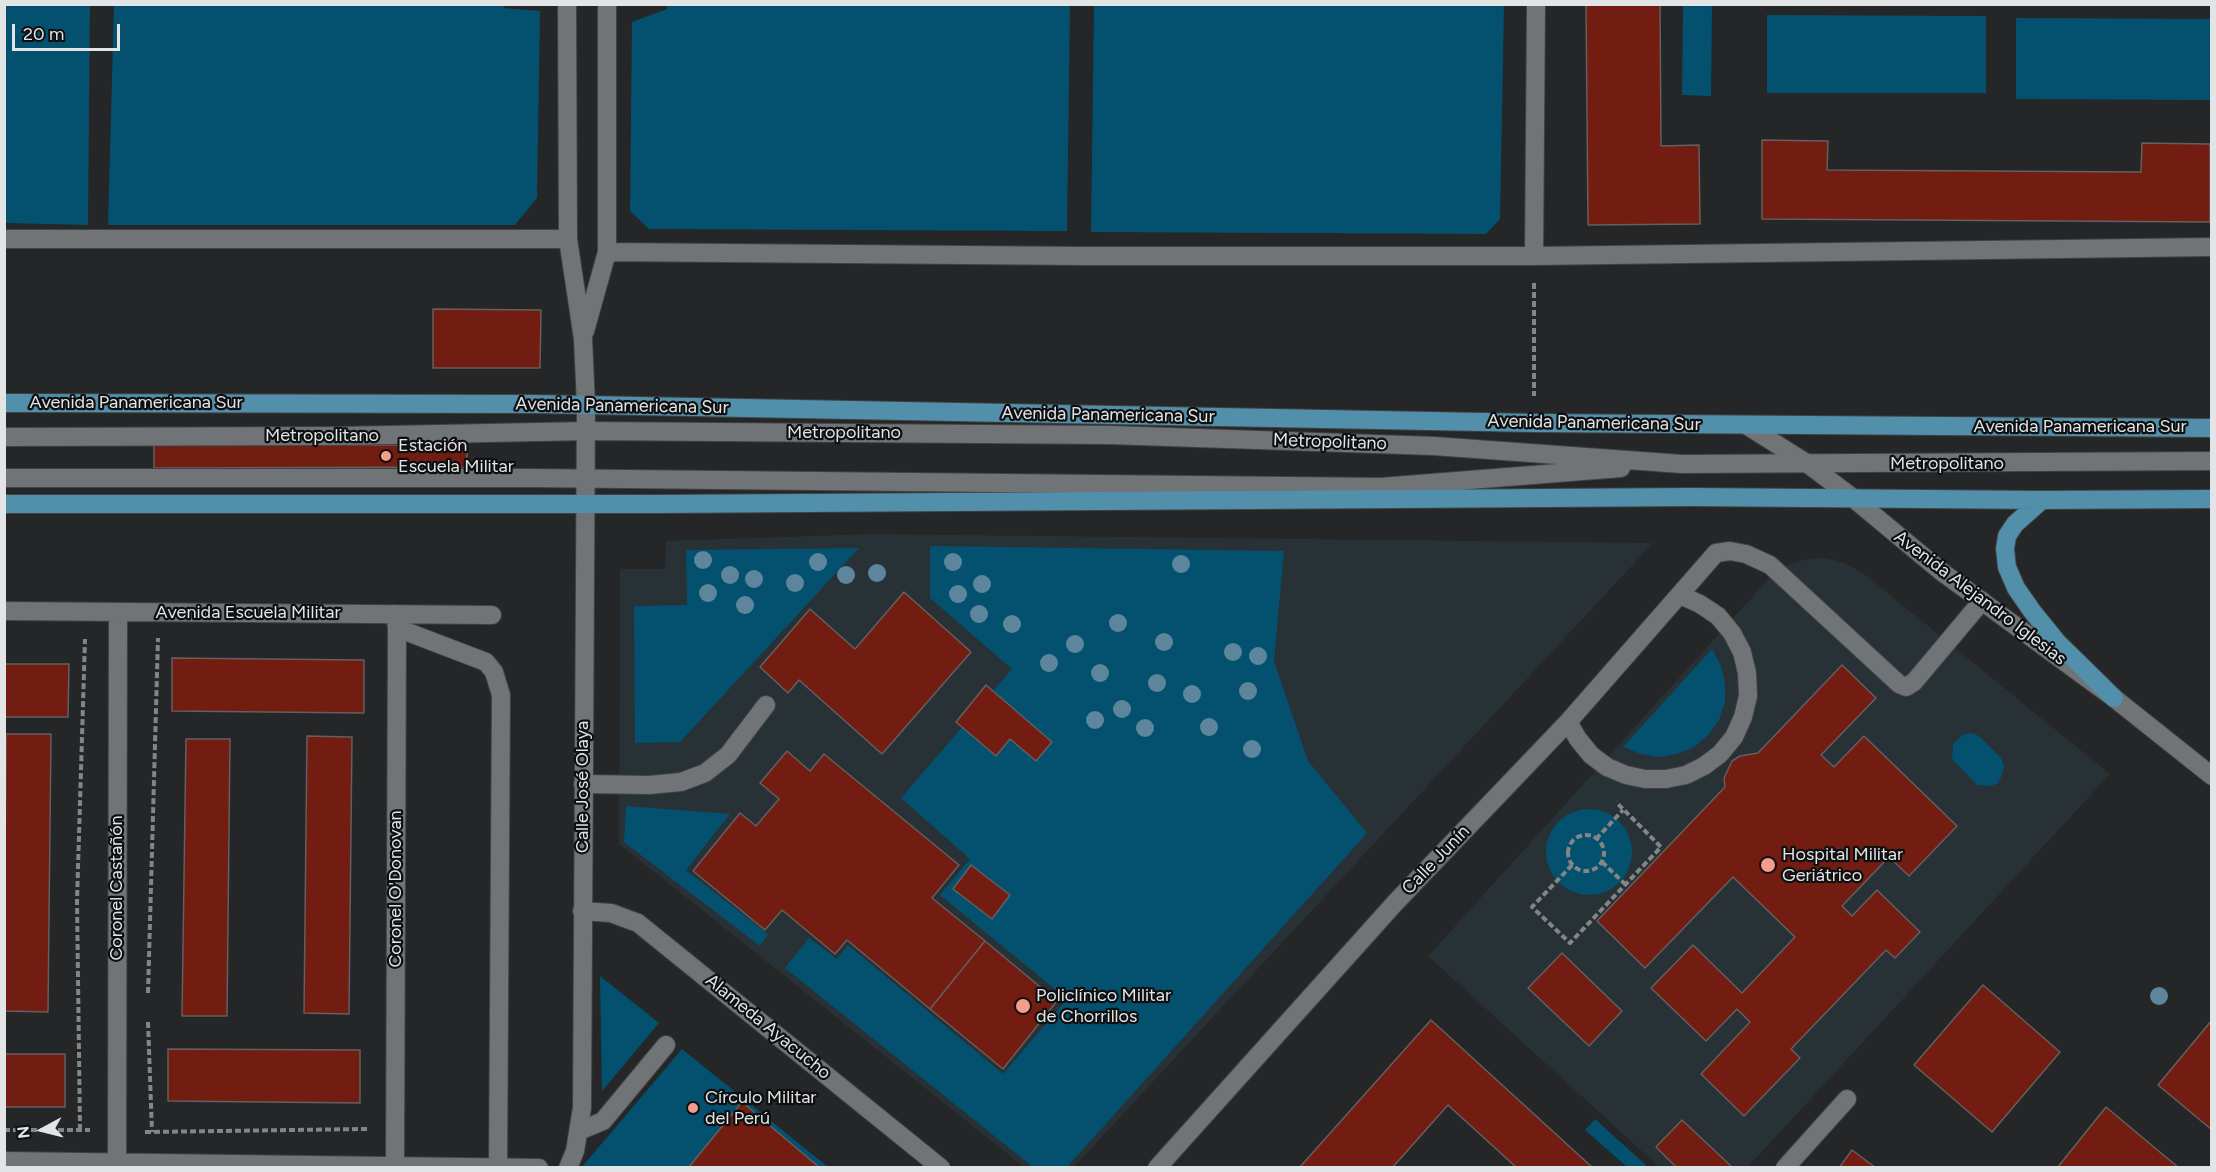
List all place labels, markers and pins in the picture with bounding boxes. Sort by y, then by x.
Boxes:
place label: Estación Escuela Militar [398,435,514,478]
marker: Estación Escuela Militar [379,449,393,463]
place label: Hospital Militar Geriátrico [1782,844,1903,886]
marker: Hospital Militar Geriátrico [1759,856,1777,874]
place label: Policlínico Militar de Chorrillos [1036,985,1171,1028]
marker: Policlínico Militar de Chorrillos [1014,997,1032,1015]
place label: Círculo Militar del Perú [705,1087,816,1130]
marker: Círculo Militar del Perú [686,1101,700,1115]

